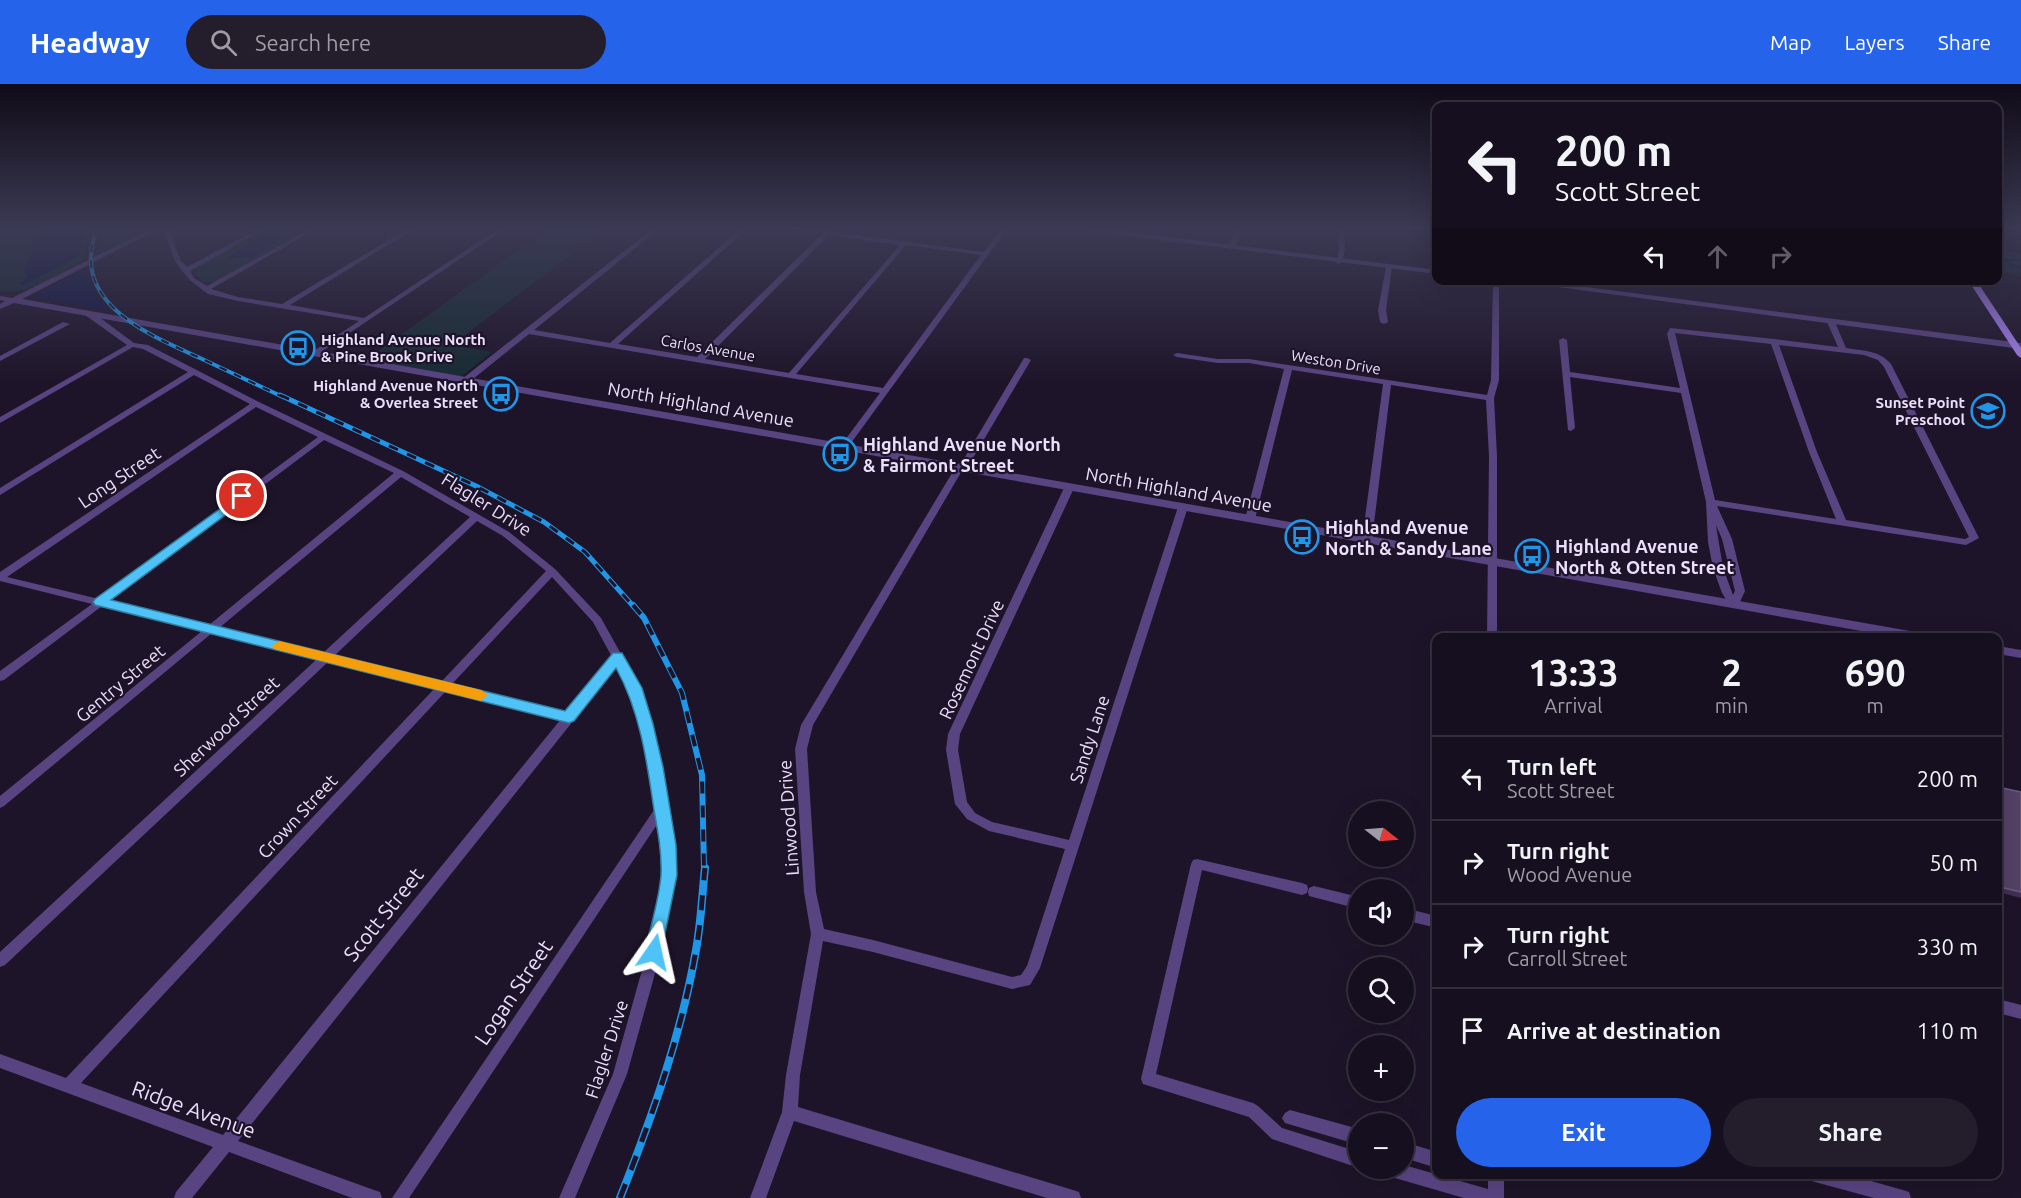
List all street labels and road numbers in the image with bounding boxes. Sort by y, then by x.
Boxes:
street label: Carlos Avenue [659,331,757,365]
street label: Weston Drive [1290,347,1382,377]
street label: North Highland Avenue [606,378,796,430]
street label: Long Street [74,442,164,512]
street label: North Highland Avenue [1084,463,1274,515]
street label: Flagler Drive [438,468,536,540]
street label: Rosemont Drive [935,596,1007,722]
street label: Gentry Street [72,640,168,726]
street label: Sherwood Street [169,672,283,780]
street label: Sandy Lane [1065,693,1113,785]
street label: Linwood Drive [774,759,802,877]
street label: Crown Street [253,770,341,862]
street label: Scott Street [338,863,428,965]
street label: Logan Street [469,935,557,1049]
street label: Flagler Drive [581,997,631,1101]
street label: Ridge Avenue [129,1076,259,1142]

